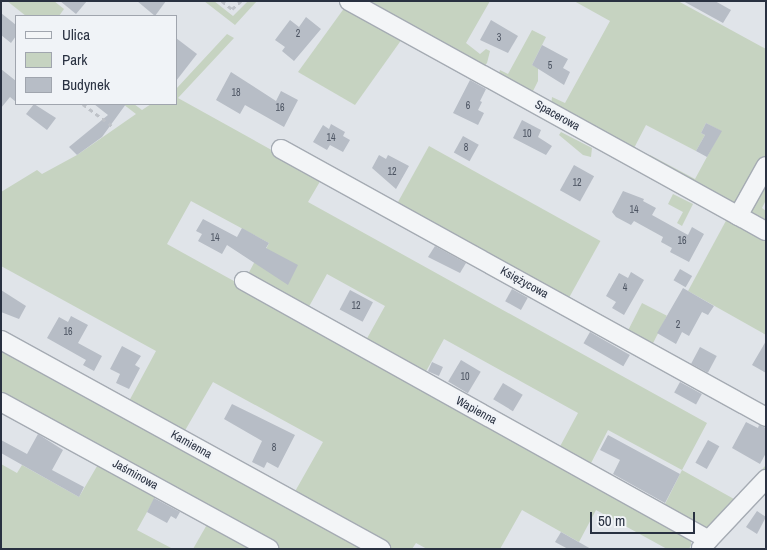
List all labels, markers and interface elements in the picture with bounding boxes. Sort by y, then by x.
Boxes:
legend [15,15,178,105]
text: Ulica [62,24,90,45]
house number: 2 [296,28,300,40]
house number: 3 [497,32,501,44]
text: Park [62,49,87,70]
house number: 5 [548,60,552,72]
text: Budynek [62,74,110,95]
house number: 18 [231,87,241,99]
street label: Spacerowa [532,98,582,134]
house number: 6 [466,100,470,112]
house number: 16 [275,102,285,114]
house number: 10 [522,128,532,140]
house number: 14 [326,132,336,144]
house number: 8 [464,142,468,154]
house number: 12 [387,166,397,178]
house number: 12 [572,177,582,189]
house number: 14 [629,204,639,216]
house number: 14 [210,232,220,244]
house number: 16 [677,235,687,247]
street label: Księżycowa [498,264,550,302]
house number: 4 [623,282,627,294]
house number: 12 [351,300,361,312]
house number: 2 [676,319,680,331]
house number: 16 [63,326,73,338]
house number: 10 [460,371,470,383]
street label: Wapienna [453,394,499,428]
street label: Kamienna [168,428,214,462]
house number: 8 [272,442,276,454]
street label: Jaśminowa [110,457,160,493]
scale bar [592,502,697,534]
text: 50 m [598,510,625,531]

